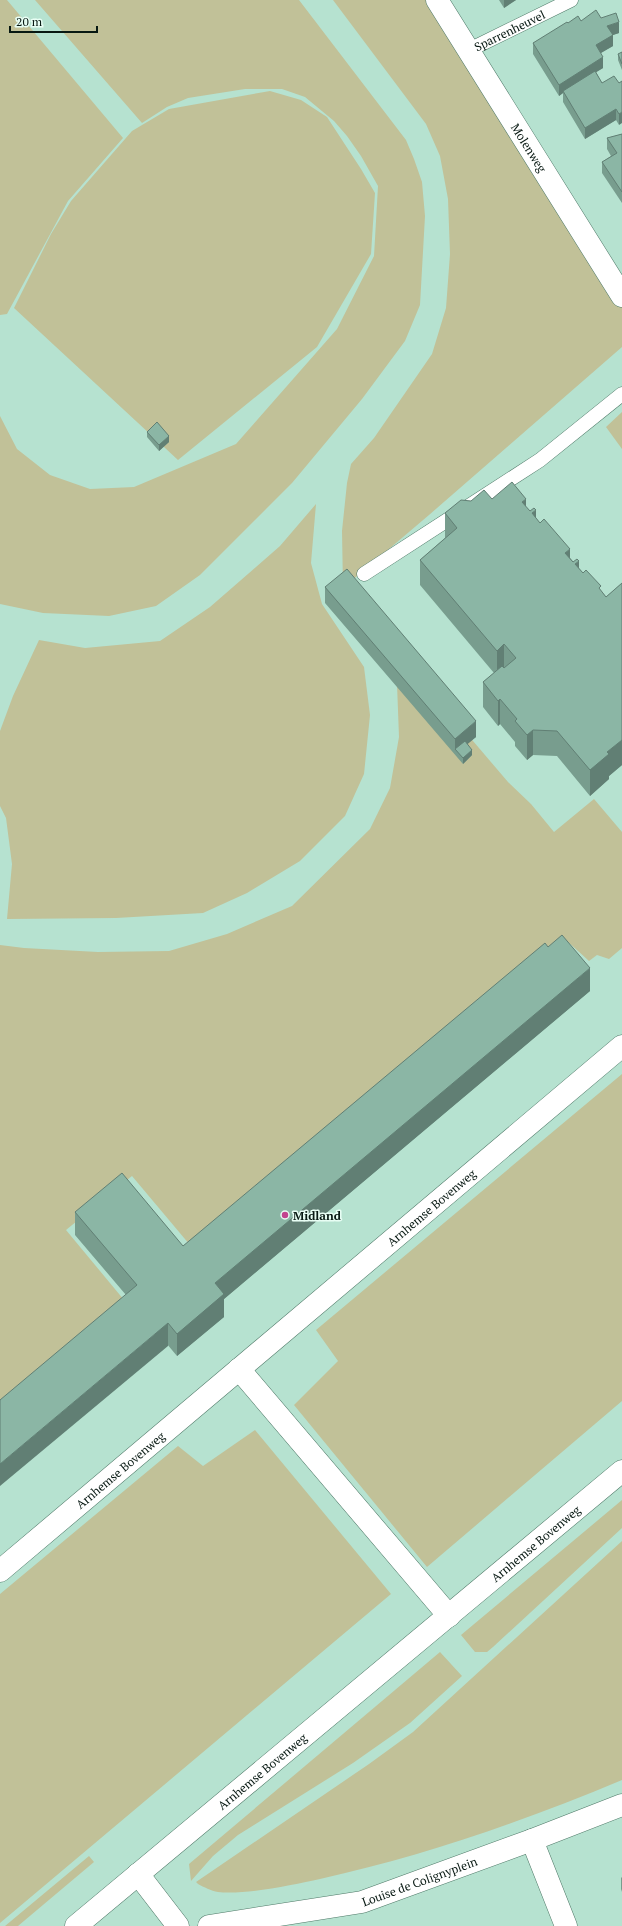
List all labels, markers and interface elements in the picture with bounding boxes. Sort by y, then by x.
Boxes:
street label: Sparrenheuvel [471,6,548,54]
scale bar [10,8,97,34]
text: 20 m [16,14,43,29]
street label: Molenweg [508,120,550,175]
street label: Arnhemse Bovenweg [384,1165,479,1249]
place label: Midland [293,1208,342,1223]
marker: Midland [280,1210,290,1220]
street label: Arnhemse Bovenweg [73,1428,168,1511]
street label: Arnhemse Bovenweg [488,1501,584,1585]
street label: Arnhemse Bovenweg [214,1729,310,1812]
street label: Louise de Colignyplein [360,1853,479,1909]

